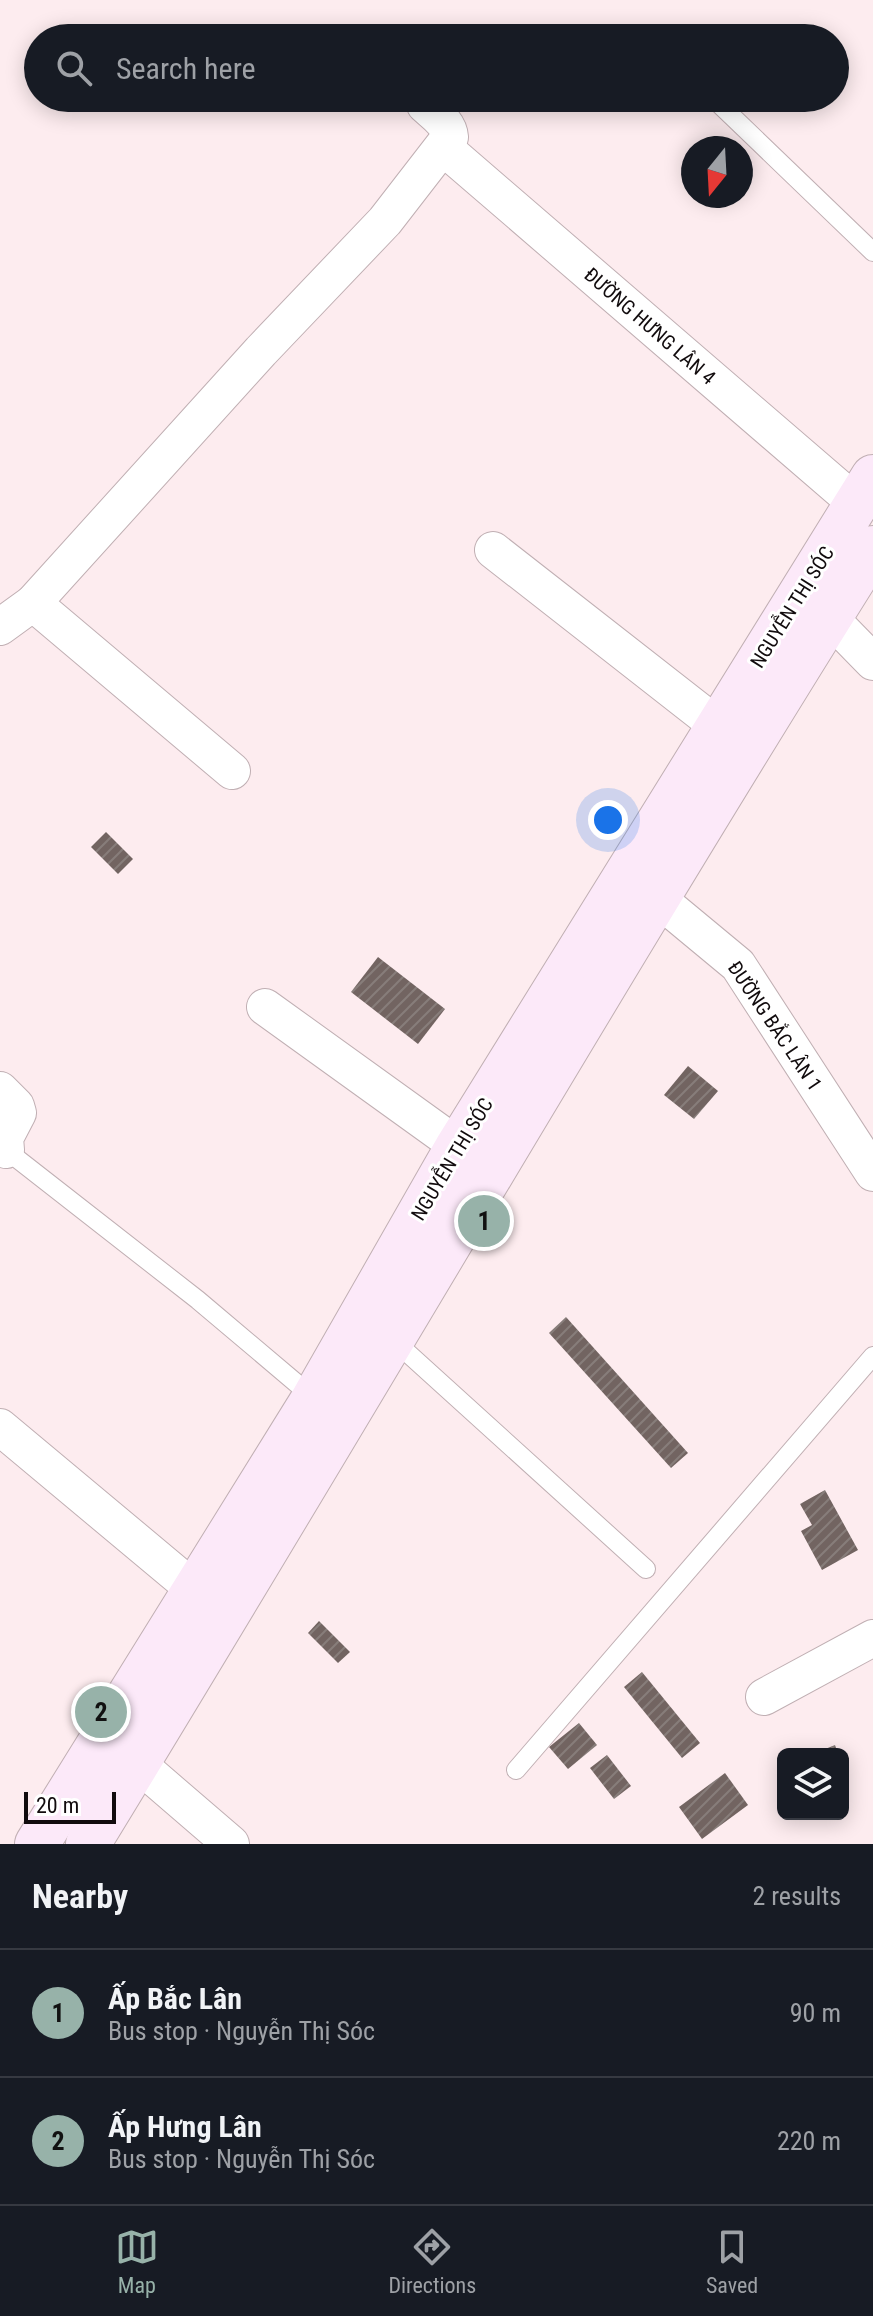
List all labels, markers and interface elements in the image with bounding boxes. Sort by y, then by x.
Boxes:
search box [24,24,849,112]
icon: search [52,46,96,90]
text: Search here [116,51,256,86]
north arrow [681,136,753,208]
street label: ĐƯỜNG HƯNG LÂN 4 [579,262,721,390]
street label: NGUYỄN THỊ SÓC [744,541,839,672]
your location [588,800,628,840]
street label: ĐƯỜNG BẮC LÂN 1 [723,956,828,1095]
street label: NGUYỄN THỊ SÓC [405,1093,498,1225]
pin: 1 [458,1191,510,1251]
pin: 2 [75,1682,127,1742]
map controls [777,1748,849,1820]
button: layers [777,1748,849,1820]
scale bar [24,1788,116,1824]
text: 20 m [36,1793,79,1818]
text: Nearby [32,1876,128,1916]
text: 2 results [752,1881,841,1911]
text: Ấp Bắc Lân [108,1981,242,2016]
text: 1 [51,1998,65,2028]
text: 90 m [790,1998,841,2028]
text: Bus stop · Nguyễn Thị Sóc [108,2016,375,2046]
text: Ấp Hưng Lân [108,2109,262,2144]
text: 2 [51,2126,65,2156]
text: 220 m [777,2126,841,2156]
text: Bus stop · Nguyễn Thị Sóc [108,2144,375,2174]
tab: Map [115,2225,159,2298]
tab: Directions [388,2225,476,2298]
tab: Saved [706,2225,758,2298]

